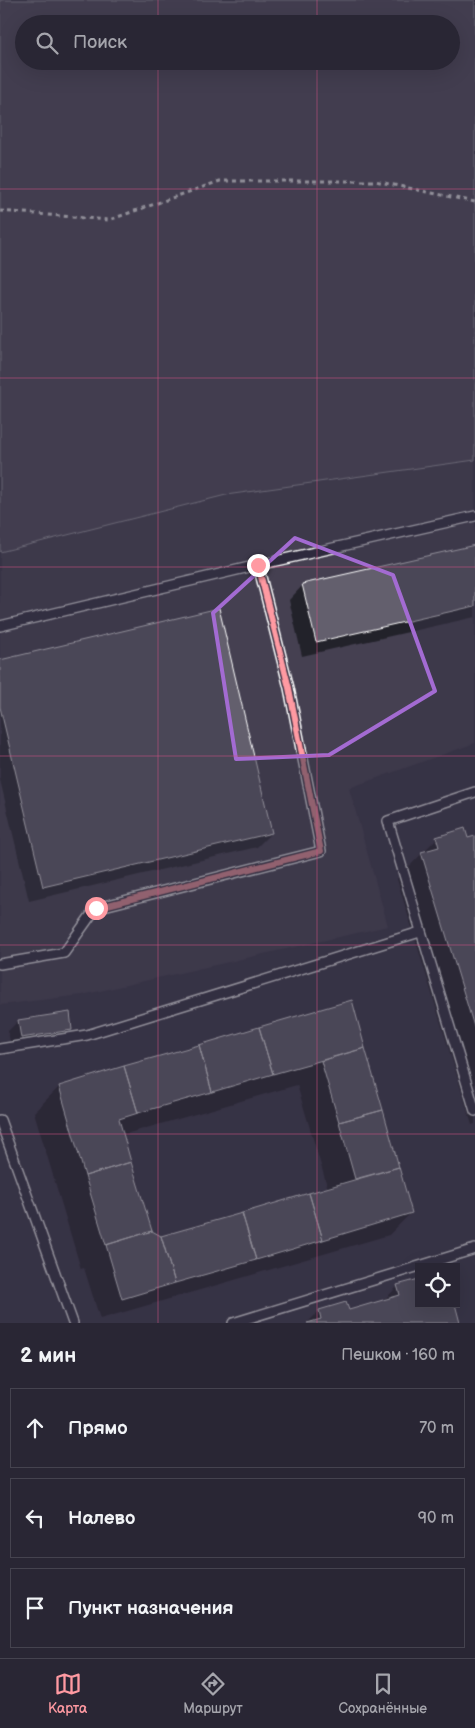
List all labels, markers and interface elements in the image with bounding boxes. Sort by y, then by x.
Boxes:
search box [15,15,460,70]
icon: search [33,29,61,57]
text: Поиск [73,31,127,54]
route end [247,554,270,577]
route start [85,897,108,920]
map controls [415,1263,460,1308]
button: locate [415,1263,460,1308]
text: 2 мин [20,1343,76,1368]
text: Пешком · 160 m [341,1346,455,1365]
icon: ahead [21,1414,49,1442]
text: Прямо [68,1417,128,1440]
text: 70 m [419,1419,454,1438]
icon: left [21,1504,49,1532]
text: Налево [68,1507,135,1530]
text: 90 m [418,1509,454,1528]
icon: arrive [21,1594,49,1622]
text: Пункт назначения [68,1597,233,1620]
tab: Карта [48,1670,87,1717]
tab: Маршрут [183,1670,243,1717]
tab: Сохранённые [339,1670,427,1717]

